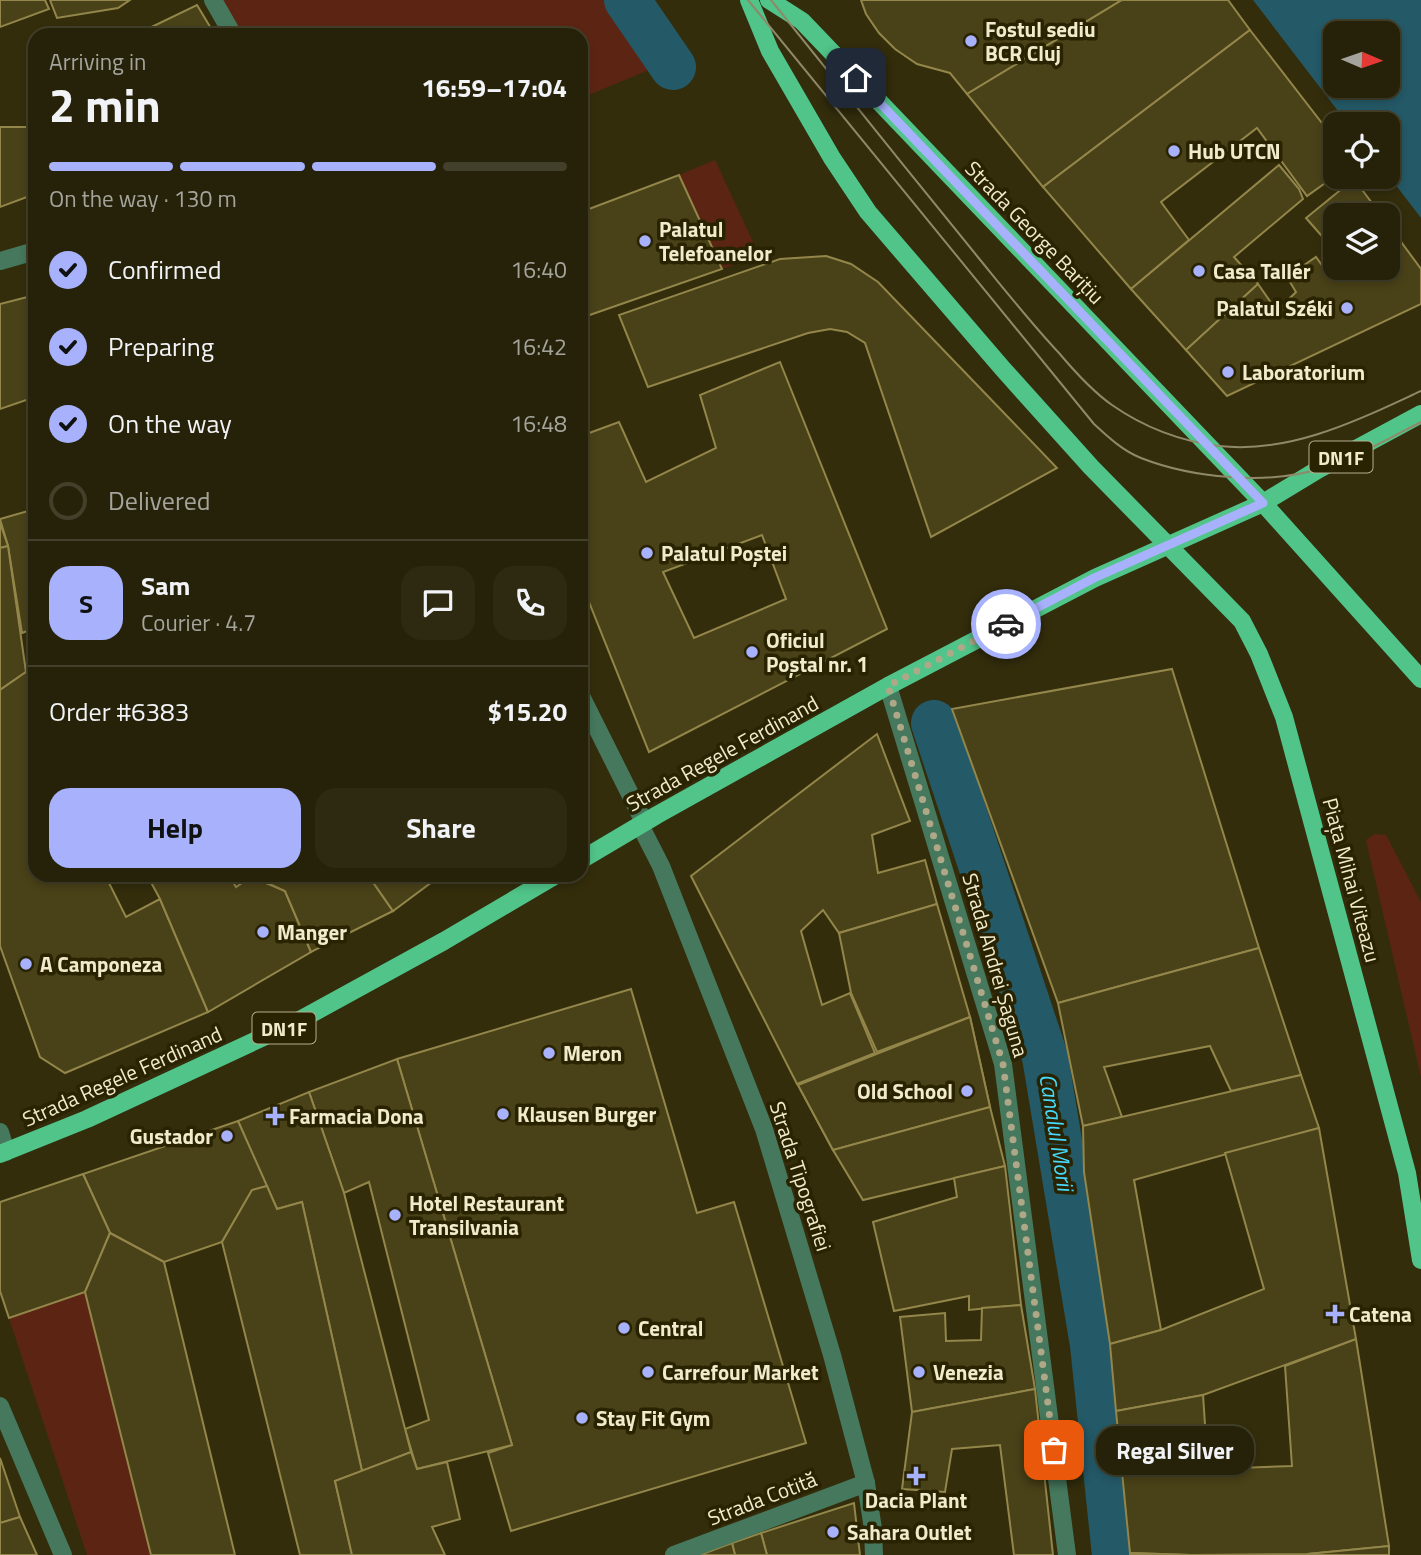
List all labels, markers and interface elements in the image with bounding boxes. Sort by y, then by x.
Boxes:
place label: Fostul sediu BCR Cluj [985,13,1096,69]
north arrow [1323,21,1400,98]
map controls [1323,21,1400,280]
marker: Fostul sediu BCR Cluj [963,33,979,49]
text: Arriving in [49,44,146,79]
pin [826,48,886,108]
icon: home [837,59,875,97]
text: 16:59–17:04 [421,68,567,107]
text: 2 min [49,70,161,140]
button: locate [1323,112,1400,189]
place label: Hub UTCN [1188,135,1281,167]
marker: Hub UTCN [1166,143,1182,159]
street label: Strada George Barițiu [958,153,1112,311]
text: On the way · 130 m [49,181,237,216]
button: layers [1323,203,1400,280]
place label: Palatul Telefoanelor [659,213,772,269]
marker: Palatul Telefoanelor [637,233,653,249]
text: Confirmed [108,250,222,289]
icon: check [49,251,87,289]
text: 16:40 [510,252,567,287]
place label: Casa Tallér [1213,255,1311,287]
marker: Casa Tallér [1191,263,1207,279]
place label: Palatul Széki [1216,292,1333,324]
marker: Palatul Széki [1339,300,1355,316]
text: Preparing [108,327,214,366]
icon: check [49,328,87,366]
text: 16:42 [510,329,567,364]
place label: Laboratorium [1242,356,1365,388]
marker: Laboratorium [1220,364,1236,380]
text: On the way [108,404,232,443]
icon: check [49,405,87,443]
text: 16:48 [510,406,567,441]
road number: DN1F [1310,442,1372,472]
text: Delivered [108,481,211,520]
place label: Palatul Poștei [661,537,787,569]
marker: Palatul Poștei [639,545,655,561]
text: Sam [141,566,190,605]
button: chat [401,566,475,640]
button: phone [493,566,567,640]
text: S [79,584,93,623]
courier [971,589,1041,659]
text: Courier · 4.7 [141,605,256,640]
icon: car [987,605,1025,643]
place label: Oficiul Poștal nr. 1 [766,624,868,680]
marker: Oficiul Poștal nr. 1 [744,644,760,660]
street label: Strada Regele Ferdinand [620,687,824,819]
text: Order #6383 [49,692,189,731]
text: $15.20 [488,692,567,731]
button: Help [49,788,301,868]
button: Share [315,788,567,868]
street label: Piața Mihai Viteazu [1315,794,1389,966]
street label: Strada Andrei Șaguna [954,869,1038,1061]
place label: Manger [277,916,347,948]
marker: Manger [255,924,271,940]
place label: A Camponeza [40,948,162,980]
marker: A Camponeza [18,956,34,972]
road number: DN1F [252,1012,316,1044]
street label: Strada Regele Ferdinand [17,1018,227,1134]
place label: Meron [563,1037,622,1069]
marker: Meron [541,1045,557,1061]
water label: Canalul Morii [1030,1071,1084,1195]
place label: Old School [857,1075,953,1107]
marker: Old School [959,1083,975,1099]
street label: Strada Tipografiei [762,1097,840,1255]
place label: Klausen Burger [517,1098,656,1130]
place label: Farmacia Dona [289,1100,424,1132]
marker: Klausen Burger [495,1106,511,1122]
marker: Farmacia Dona [267,1108,283,1124]
place label: Gustador [130,1120,213,1152]
marker: Gustador [219,1128,235,1144]
place label: Hotel Restaurant Transilvania [409,1187,565,1243]
marker: Hotel Restaurant Transilvania [387,1207,403,1223]
place label: Catena [1349,1298,1412,1330]
marker: Catena [1327,1306,1343,1322]
place label: Central [638,1312,703,1344]
marker: Central [616,1320,632,1336]
place label: Carrefour Market [662,1356,819,1388]
place label: Venezia [933,1356,1004,1388]
marker: Carrefour Market [640,1364,656,1380]
marker: Venezia [911,1364,927,1380]
place label: Stay Fit Gym [596,1402,710,1434]
marker: Stay Fit Gym [574,1410,590,1426]
pin [1024,1420,1084,1480]
callout: Regal Silver [1096,1426,1254,1474]
icon: bag [1035,1431,1073,1469]
text: Regal Silver [1116,1433,1234,1468]
street label: Strada Cotită [703,1462,822,1533]
marker: Dacia Plant [908,1468,924,1484]
place label: Dacia Plant [865,1484,967,1516]
place label: Sahara Outlet [847,1516,972,1548]
marker: Sahara Outlet [825,1524,841,1540]

